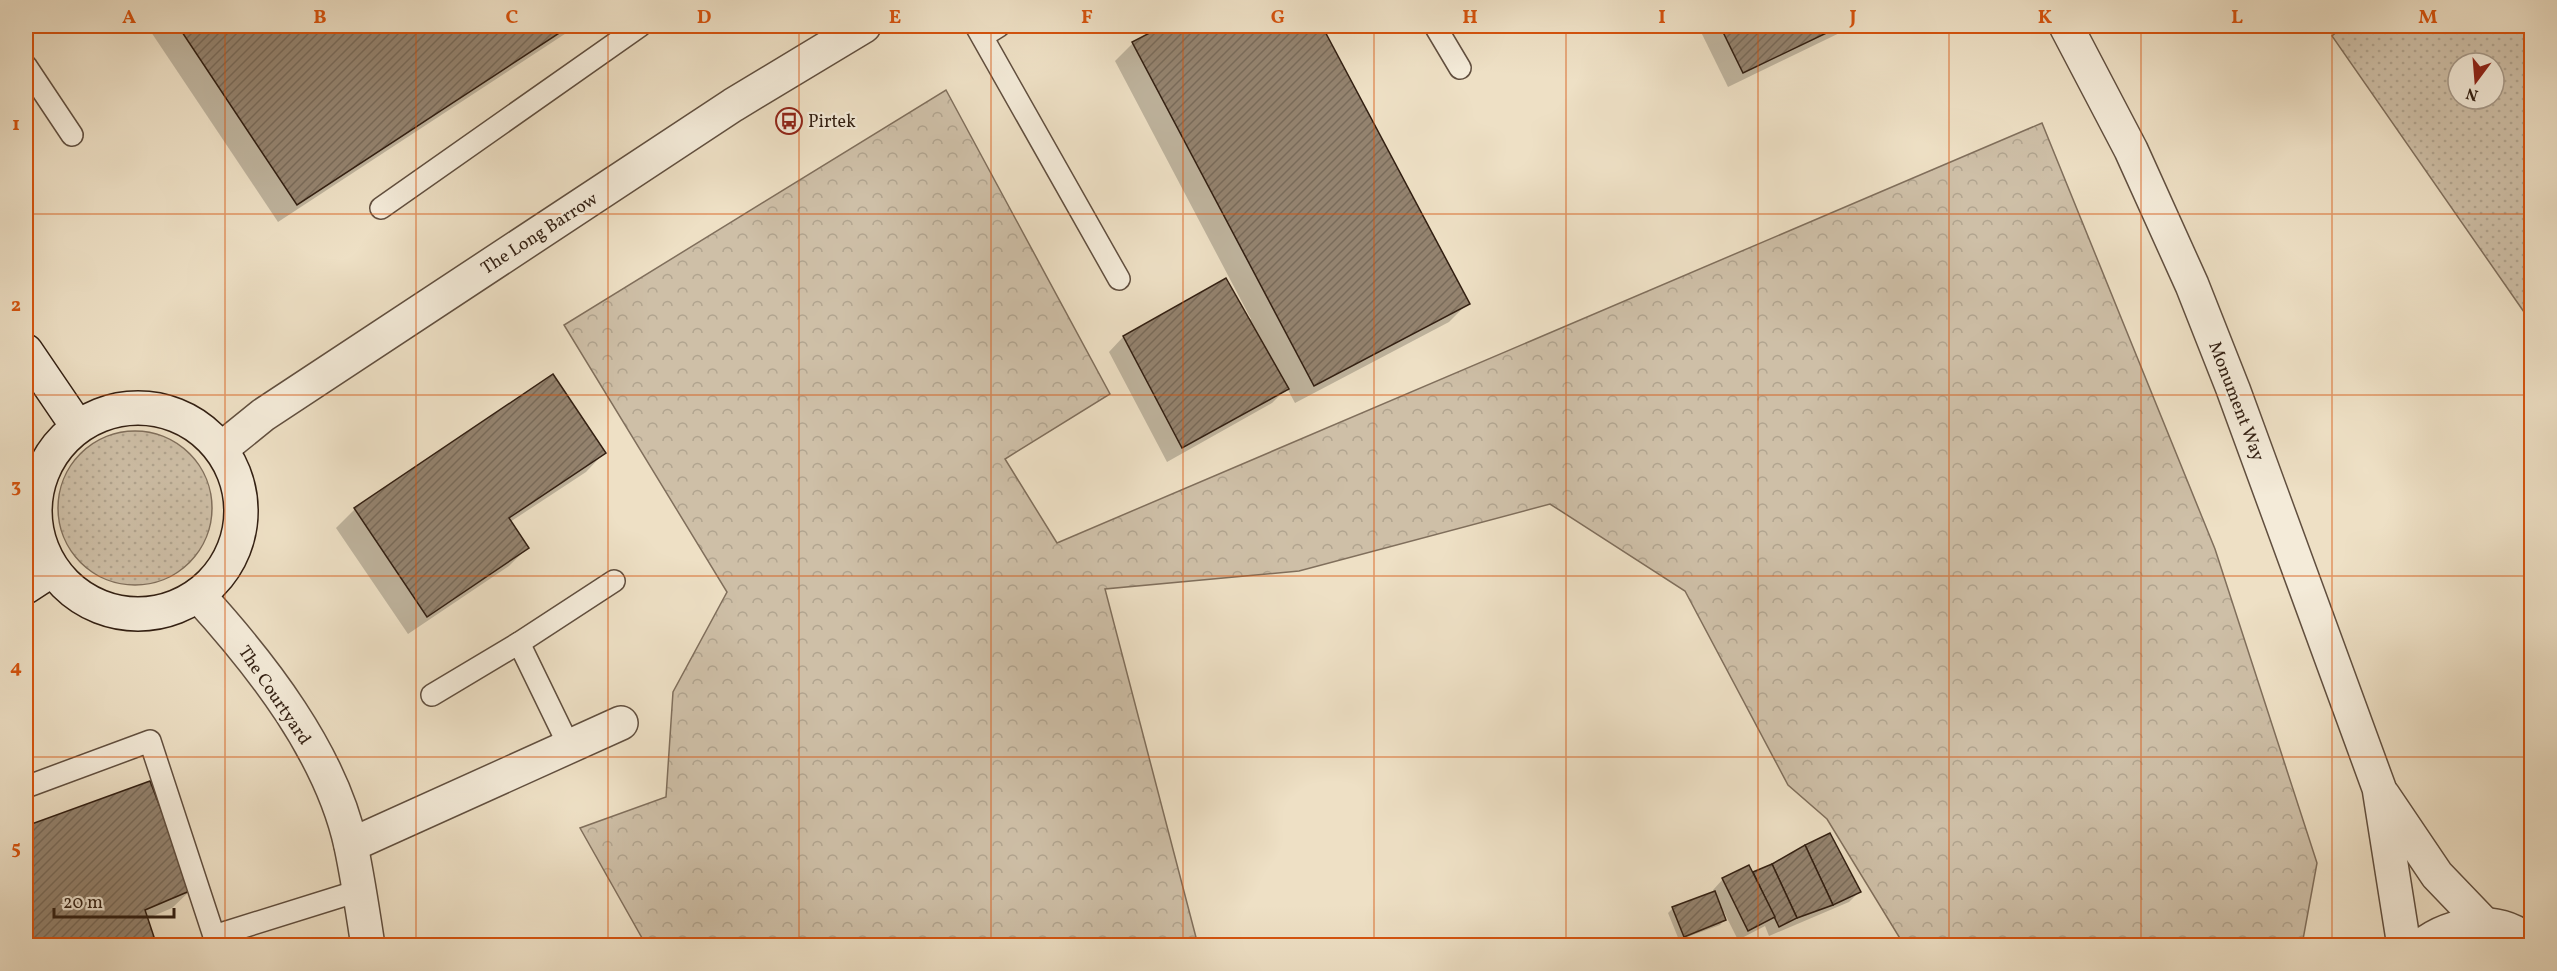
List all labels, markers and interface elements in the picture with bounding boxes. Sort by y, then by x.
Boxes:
text: A [122,4,136,32]
text: B [313,4,327,32]
text: C [506,4,519,32]
text: D [697,4,711,32]
text: E [889,4,901,32]
text: F [1081,4,1093,32]
text: G [1271,4,1285,32]
text: H [1462,4,1478,32]
text: I [1658,4,1666,32]
text: J [1848,4,1857,32]
text: K [2038,4,2053,32]
text: L [2231,4,2243,32]
text: M [2418,4,2438,32]
north arrow [2446,51,2506,111]
text: N [2463,81,2481,106]
bus stop icon: Pirtek [774,106,804,136]
place label: Pirtek [808,110,856,135]
text: 1 [12,111,20,139]
street label: The Long Barrow [476,187,603,281]
text: 2 [11,292,21,320]
street label: Monument Way [2201,338,2270,465]
text: 3 [11,473,21,501]
street label: The Courtyard [231,641,316,750]
text: 4 [10,654,22,682]
text: 5 [11,835,21,863]
scale bar [54,881,174,919]
text: 20 m [63,891,103,916]

